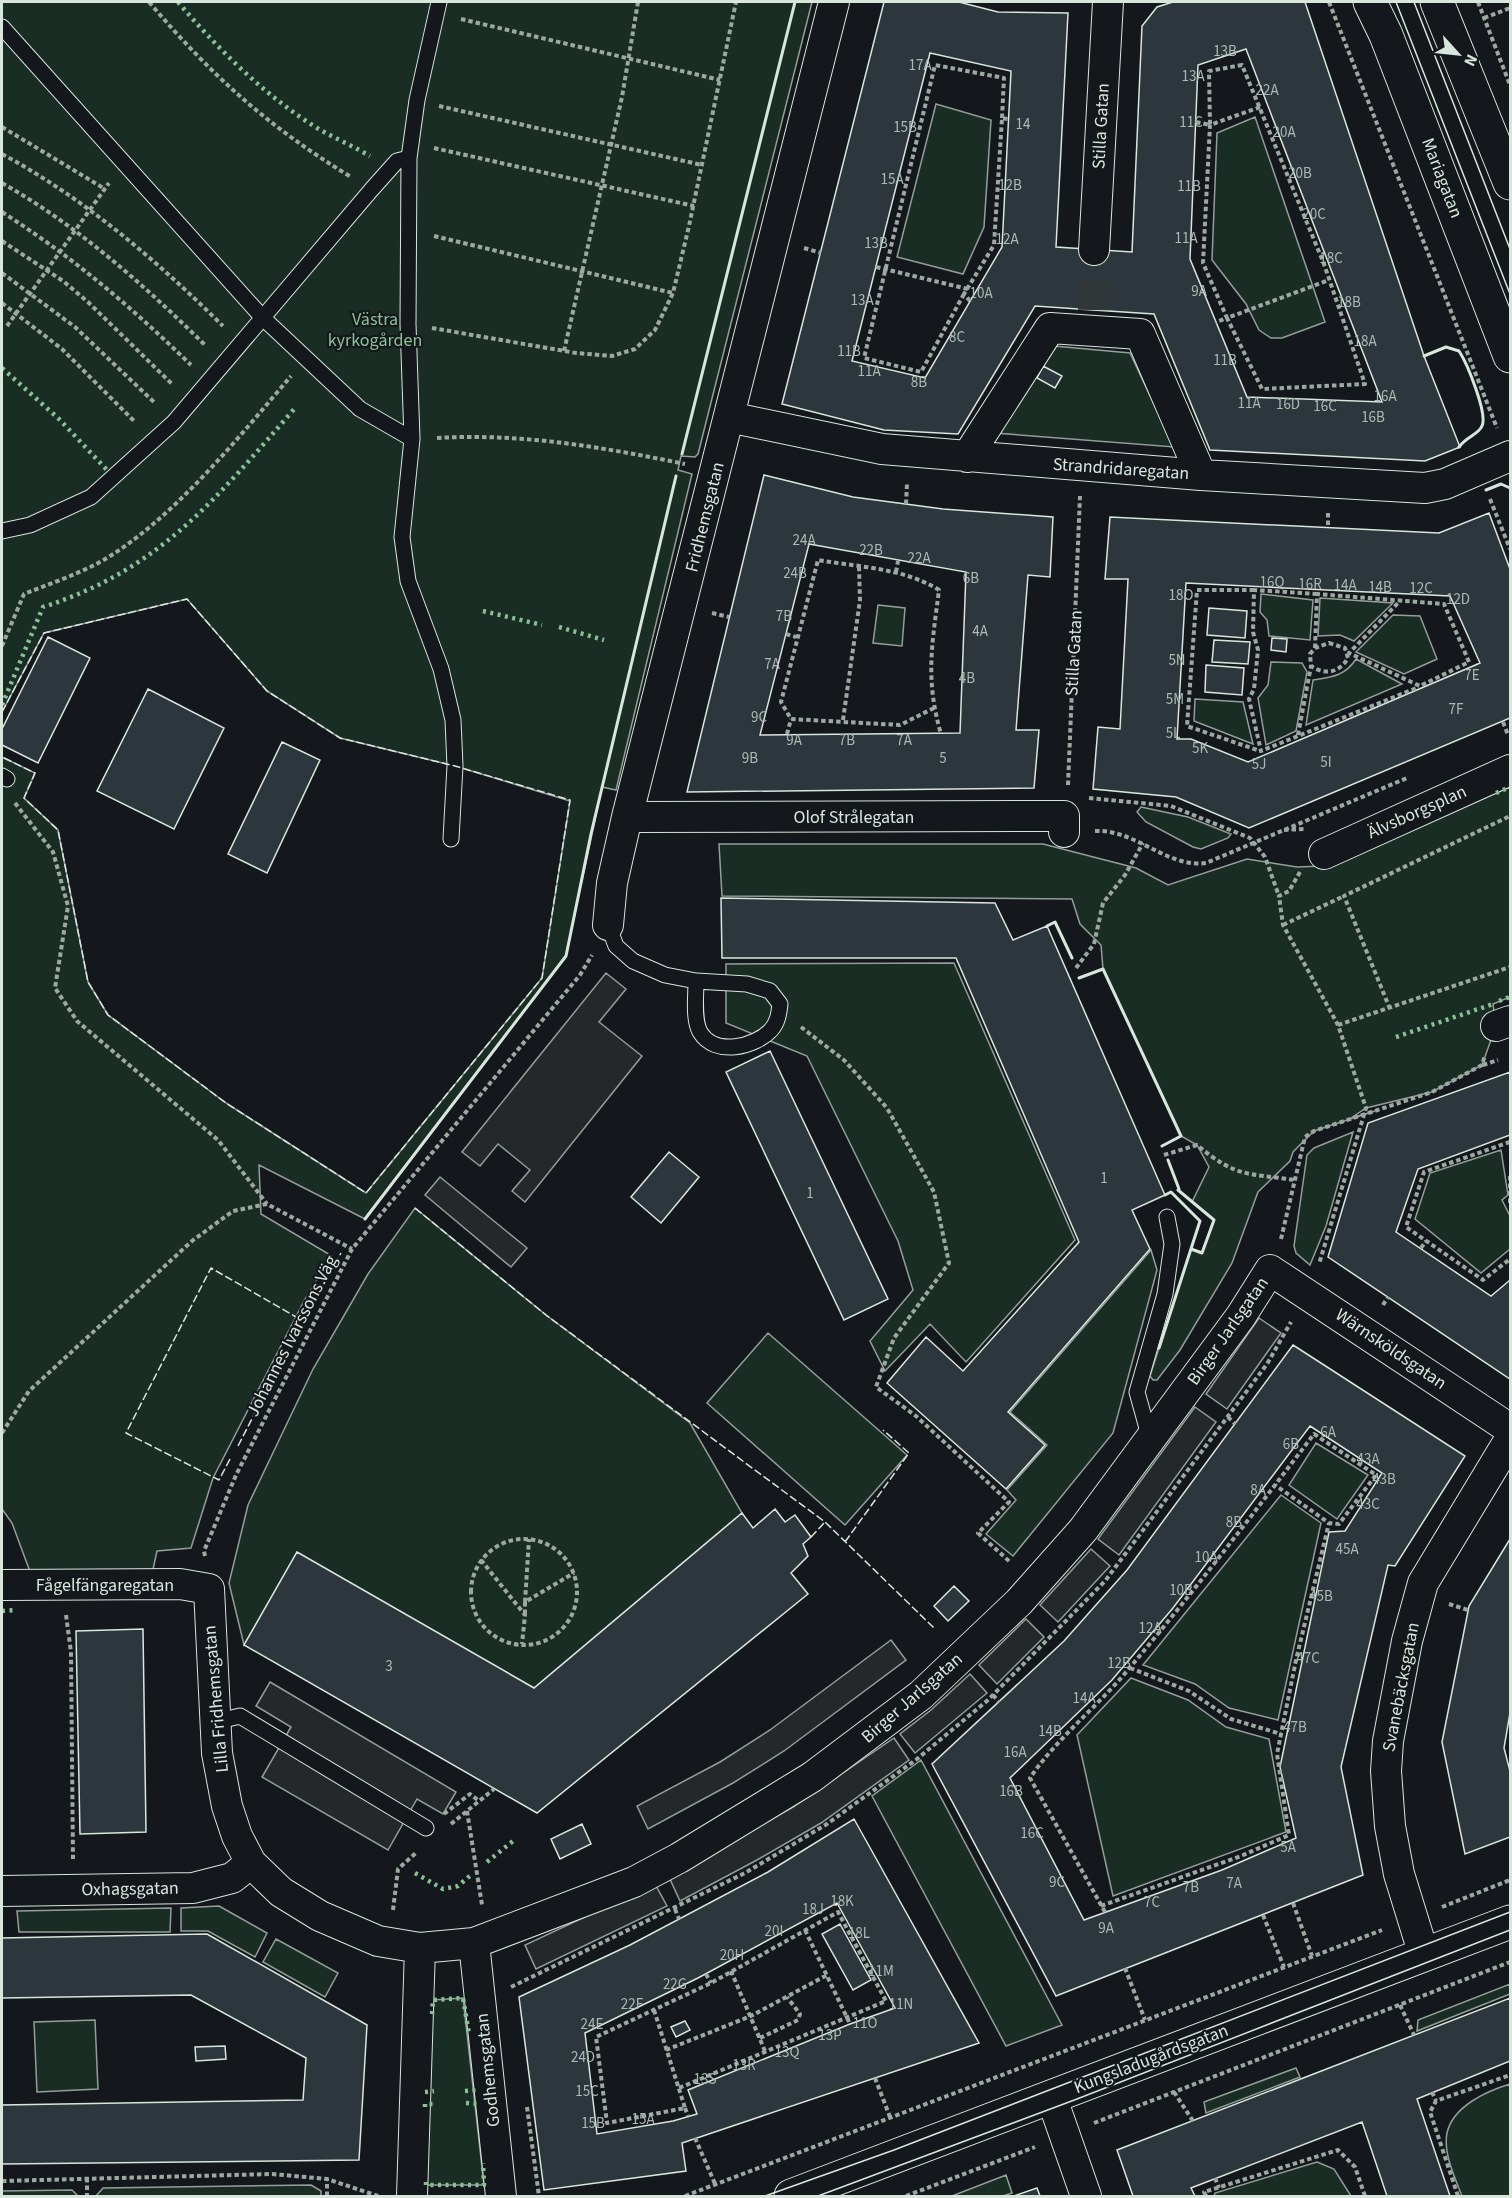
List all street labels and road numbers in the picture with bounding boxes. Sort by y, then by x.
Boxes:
street label: Stilla Gatan [1086,82,1116,170]
street label: Mariagatan [1415,134,1469,222]
street label: Strandridaregatan [1052,452,1190,486]
street label: Fridhemsgatan [679,459,731,575]
street label: Stilla Gatan [1059,609,1089,697]
street label: Älvsborgsplan [1363,779,1471,845]
street label: Olof Strålegatan [794,805,914,830]
street label: Johannes Ivarssons Väg [240,1251,344,1421]
street label: Birger Jarlsgatan [1181,1272,1275,1390]
street label: Wärnsköldsgatan [1330,1302,1452,1396]
street label: Fågelfängaregatan [36,1573,174,1598]
street label: Svanebäcksgatan [1376,1620,1426,1754]
street label: Lilla Fridhemsgatan [197,1624,235,1774]
street label: Birger Jarlsgatan [856,1647,968,1749]
street label: Oxhagsgatan [81,1876,179,1902]
street label: Godhemsgatan [470,2012,506,2128]
street label: Kungsladugårdsgatan [1070,2018,1232,2100]

